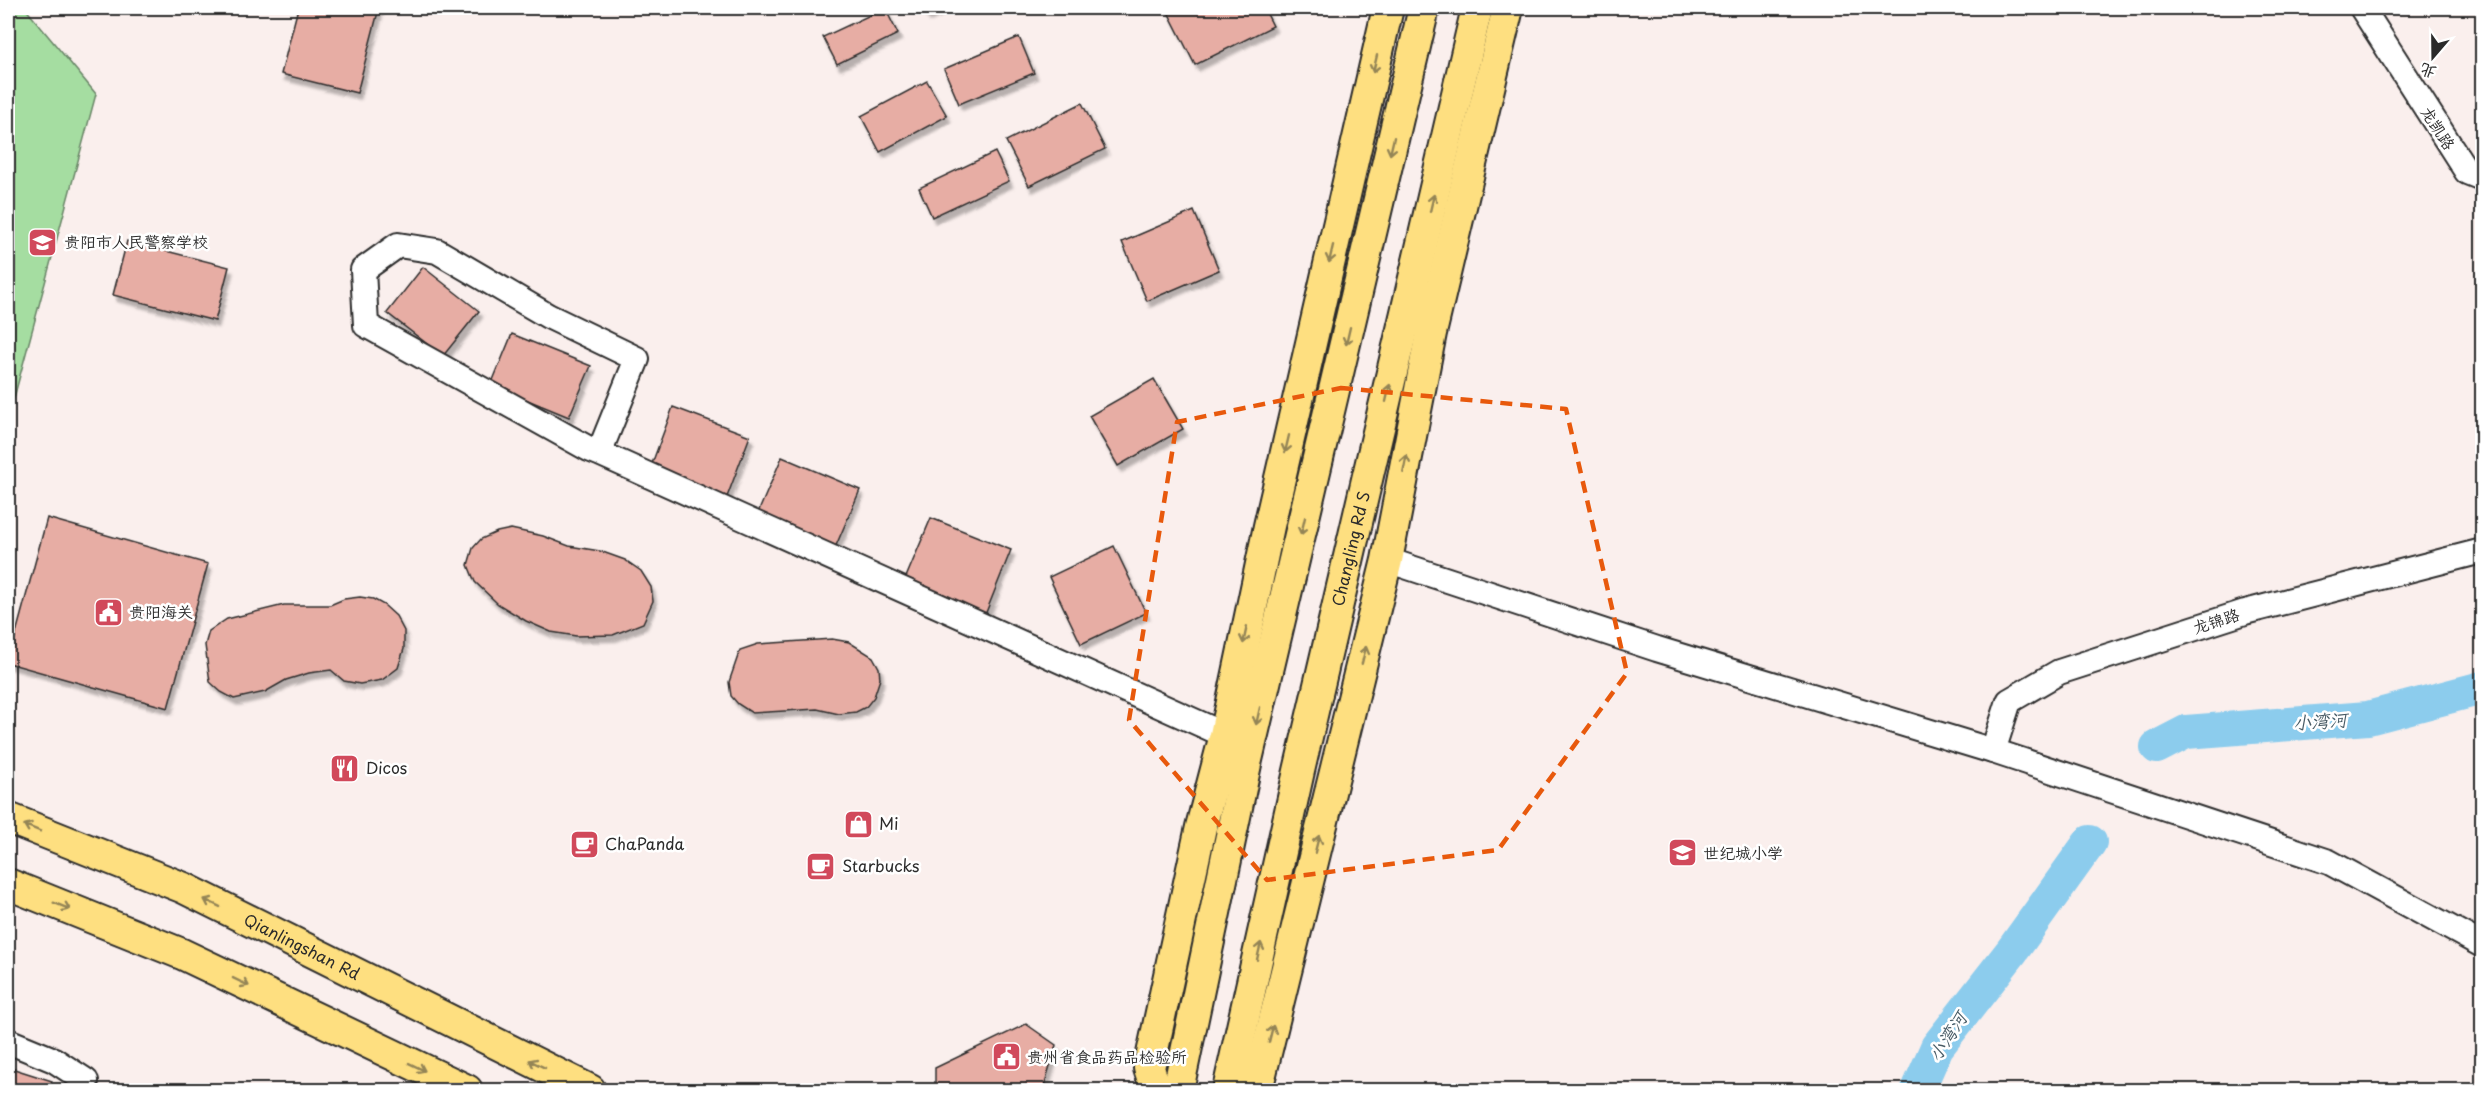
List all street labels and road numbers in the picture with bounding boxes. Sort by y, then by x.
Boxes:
street label: 龙凯路 [2416,101,2462,154]
street label: Changling Rd S [1325,489,1375,608]
street label: 龙锦路 [2189,601,2242,639]
street label: Qianlingshan Rd [240,907,365,985]

